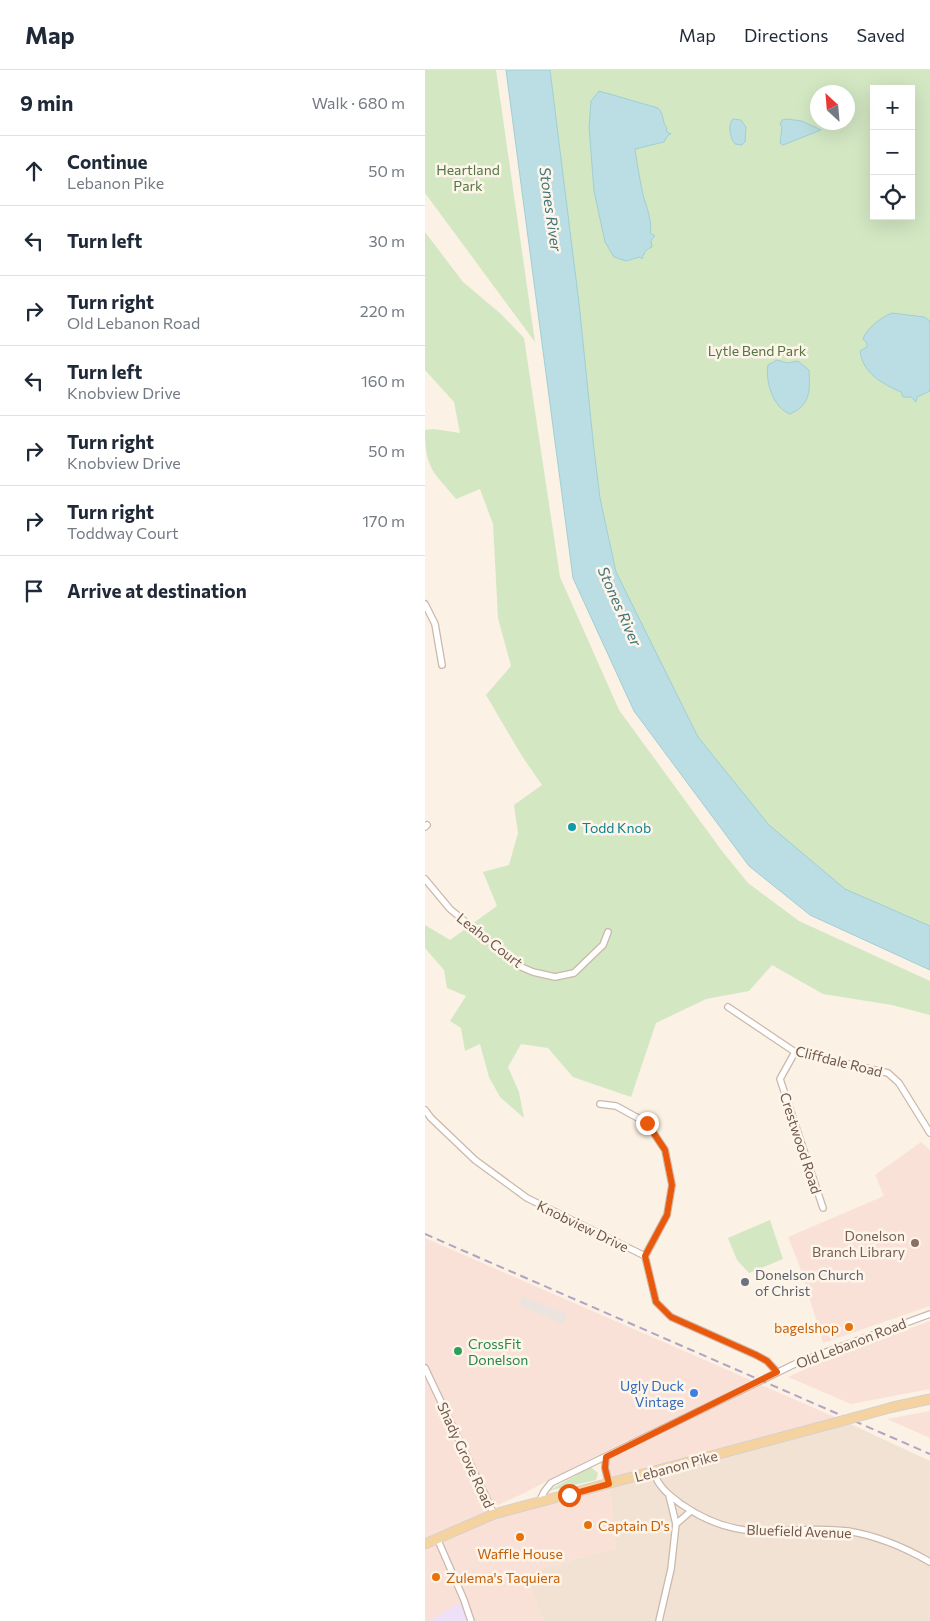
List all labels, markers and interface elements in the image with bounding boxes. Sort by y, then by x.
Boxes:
text: Map [25,20,75,49]
text: Map [679,24,716,46]
text: Directions [744,24,828,46]
text: Saved [856,24,905,46]
north arrow [810,85,855,130]
map controls [870,85,915,220]
button: + [870,85,915,130]
text: 9 min [20,90,73,115]
text: Walk · 680 m [312,93,405,112]
button: − [870,130,915,175]
text: Continue [67,150,147,173]
icon: ahead [20,157,48,185]
text: 50 m [368,161,405,180]
park label: Heartland Park [436,161,500,194]
water label: Stones River [536,166,566,253]
text: Lebanon Pike [67,173,164,192]
button: locate [870,175,915,220]
icon: left [20,227,48,255]
text: Turn left [67,229,142,252]
text: 30 m [368,231,405,250]
text: Turn right [67,290,154,313]
icon: right [20,297,48,325]
text: 220 m [360,301,405,320]
text: Old Lebanon Road [67,313,200,332]
park label: Lytle Bend Park [708,342,807,359]
text: Turn left [67,360,142,383]
icon: left [20,367,48,395]
text: 160 m [361,371,405,390]
text: Knobview Drive [67,383,181,402]
text: Turn right [67,430,154,453]
icon: right [20,437,48,465]
text: 50 m [368,441,405,460]
text: Knobview Drive [67,453,181,472]
text: Turn right [67,500,154,523]
icon: right [20,507,48,535]
text: 170 m [362,511,405,530]
text: Toddway Court [67,523,179,542]
water label: Stones River [594,563,646,649]
icon: arrive [20,577,48,605]
text: Arrive at destination [67,579,247,602]
place label: Todd Knob [582,819,651,836]
marker: Todd Knob [566,821,578,833]
street label: Leaho Court [454,909,527,971]
street label: Cliffdale Road [794,1042,884,1080]
street label: Crestwood Road [777,1090,825,1196]
route end [636,1112,659,1135]
street label: Knobview Drive [535,1197,631,1255]
place label: Donelson Branch Library [812,1227,905,1260]
marker: Donelson Branch Library [909,1237,921,1249]
place label: Donelson Church of Christ [755,1266,864,1299]
marker: Donelson Church of Christ [739,1276,751,1288]
street label: Old Lebanon Road [794,1314,908,1372]
place label: bagelshop [774,1319,839,1336]
marker: bagelshop [843,1321,855,1333]
place label: CrossFit Donelson [468,1335,528,1368]
marker: CrossFit Donelson [452,1345,464,1357]
place label: Ugly Duck Vintage [620,1377,684,1410]
marker: Ugly Duck Vintage [688,1387,700,1399]
street label: Shady Grove Road [434,1399,498,1511]
street label: Lebanon Pike [633,1447,719,1485]
route start [558,1484,581,1507]
place label: Captain D's [598,1517,670,1534]
marker: Captain D's [582,1519,594,1531]
street label: Bluefield Avenue [746,1521,852,1541]
marker: Waffle House [514,1531,526,1543]
place label: Waffle House [477,1545,563,1562]
place label: Zulema's Taquiera [446,1569,560,1586]
marker: Zulema's Taquiera [430,1571,442,1583]

